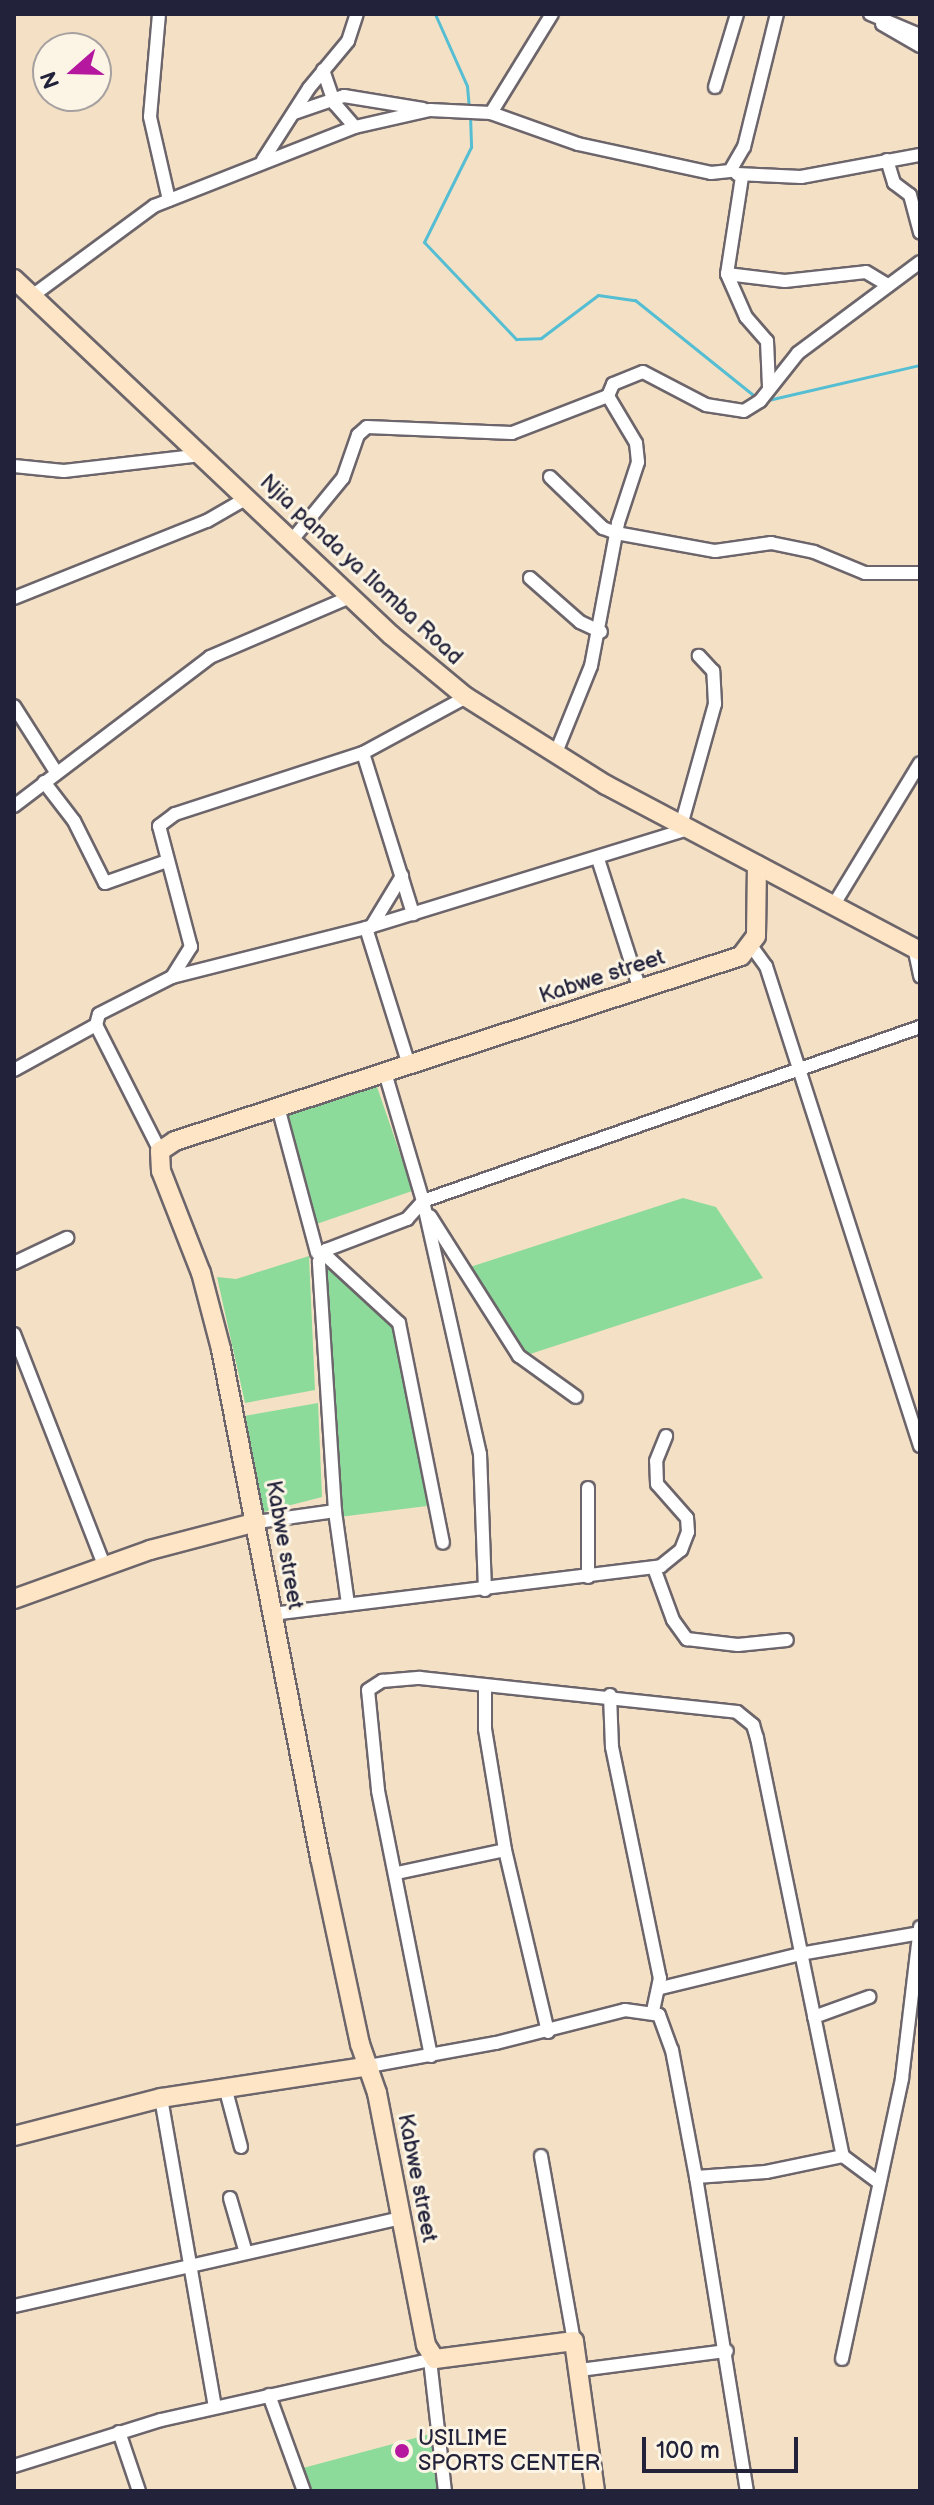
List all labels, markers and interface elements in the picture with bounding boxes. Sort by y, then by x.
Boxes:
north arrow [32,32,112,112]
text: N [35,67,66,92]
street label: Njia panda ya Ilomba Road [254,469,468,671]
street label: Kabwe street [536,944,668,1010]
street label: Kabwe street [260,1479,308,1611]
street label: Kabwe street [392,2112,442,2244]
scale bar [646,2421,802,2471]
place label: USILIME SPORTS CENTER [418,2425,600,2476]
text: 100 m [656,2436,720,2465]
marker: USILIME SPORTS CENTER [393,2442,411,2460]

